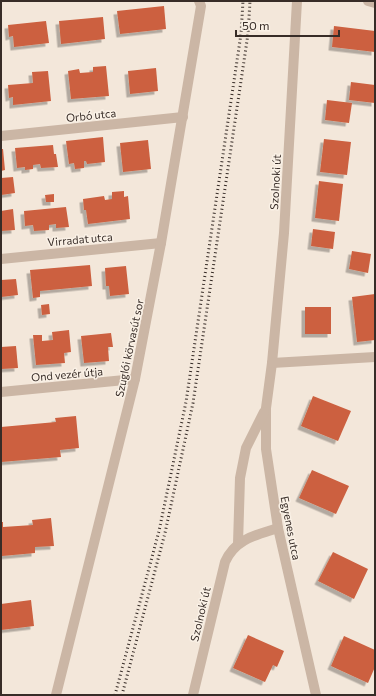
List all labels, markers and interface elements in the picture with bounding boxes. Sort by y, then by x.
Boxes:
scale bar [236,12,339,38]
text: 50 m [242,18,270,32]
street label: Orbó utca [65,106,117,124]
street label: Szolnoki út [267,153,283,210]
street label: Virradat utca [47,230,113,248]
street label: Szuglói körvasút sor [112,297,146,398]
street label: Ond vezér útja [31,364,103,384]
street label: Egyenes utca [278,495,304,561]
street label: Szolnoki út [187,585,213,643]

